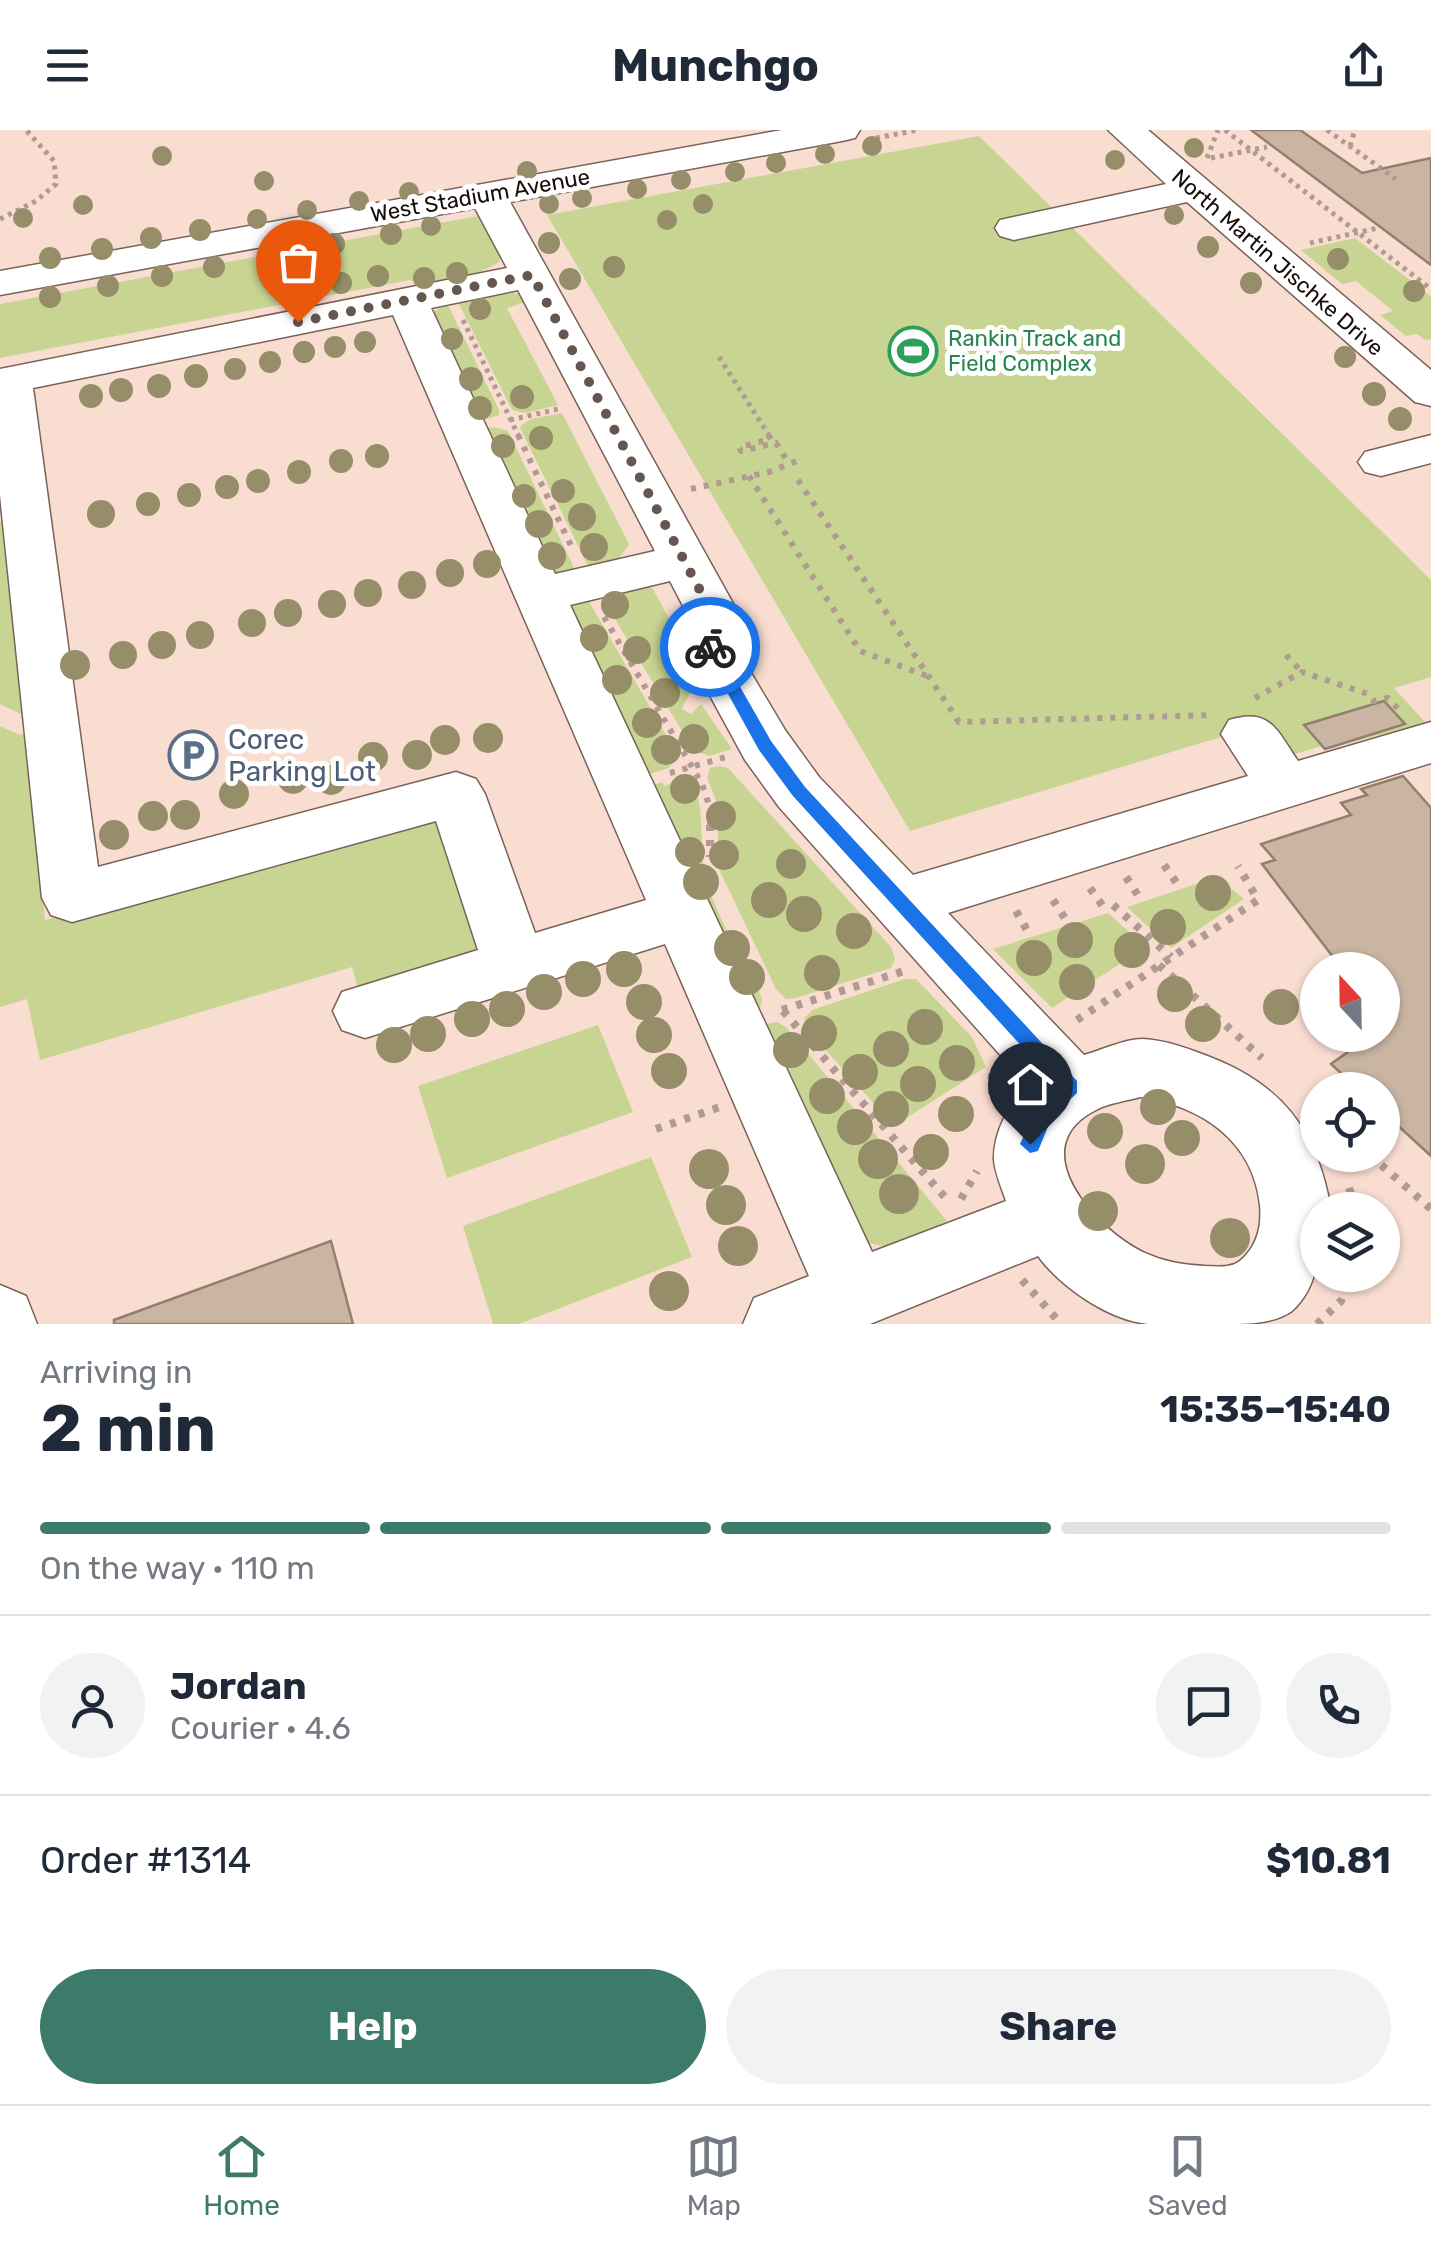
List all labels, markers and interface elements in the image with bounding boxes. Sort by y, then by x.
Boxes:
icon: menu [40,38,95,93]
icon: share [1336,38,1391,93]
text: Munchgo [612,39,819,92]
street label: West Stadium Avenue [368,163,592,228]
street label: North Martin Jischke Drive [1166,163,1389,362]
pin [256,220,341,323]
icon: bag [271,235,326,290]
sports icon: Rankin Track and Field Complex [887,325,939,377]
place label: Rankin Track and Field Complex [948,325,1121,377]
courier [660,597,760,697]
icon: bike [683,620,738,675]
place label: Corec Parking Lot [228,723,376,788]
parking icon: Corec Parking Lot [167,729,219,781]
north arrow [1300,952,1400,1052]
map controls [1300,952,1400,1292]
pin [988,1042,1073,1145]
icon: home [1003,1057,1058,1112]
button: locate [1300,1072,1400,1172]
button: layers [1300,1192,1400,1292]
text: Arriving in [40,1353,192,1391]
text: 15:35–15:40 [1160,1386,1391,1432]
text: 2 min [40,1390,216,1467]
text: On the way · 110 m [40,1549,315,1587]
button: person [40,1653,145,1758]
button: chat [1156,1653,1261,1758]
button: phone [1286,1653,1391,1758]
text: Jordan [170,1663,307,1709]
text: Courier · 4.6 [170,1709,351,1747]
text: Order #1314 [40,1837,251,1883]
text: $10.81 [1266,1837,1391,1883]
button: Help [40,1969,706,2084]
button: Share [726,1969,1391,2084]
tab: Home [203,2129,280,2222]
tab: Map [686,2129,741,2222]
tab: Saved [1148,2129,1228,2222]

